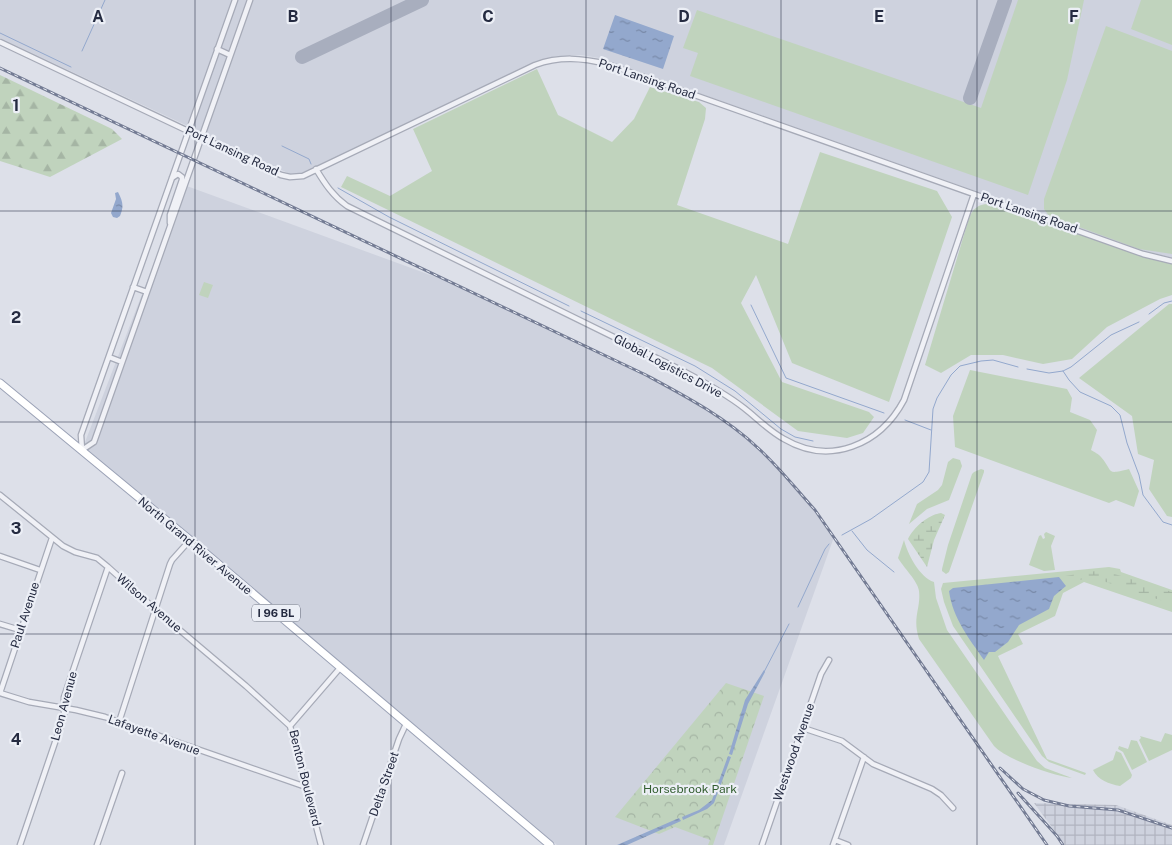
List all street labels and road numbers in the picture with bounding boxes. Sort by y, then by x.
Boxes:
street label: Port Lansing Road [597,56,697,102]
street label: Port Lansing Road [183,123,281,179]
street label: Port Lansing Road [979,190,1079,236]
street label: Global Logistics Drive [611,331,725,401]
street label: North Grand River Avenue [135,494,255,598]
street label: Wilson Avenue [114,571,185,635]
street label: Paul Avenue [8,580,42,650]
road number: I 96 BL [252,604,300,622]
street label: Leon Avenue [48,670,80,742]
street label: Westwood Avenue [771,701,817,803]
street label: Lafayette Avenue [106,712,202,758]
street label: Benton Boulevard [286,728,324,828]
street label: Delta Street [366,749,402,818]

